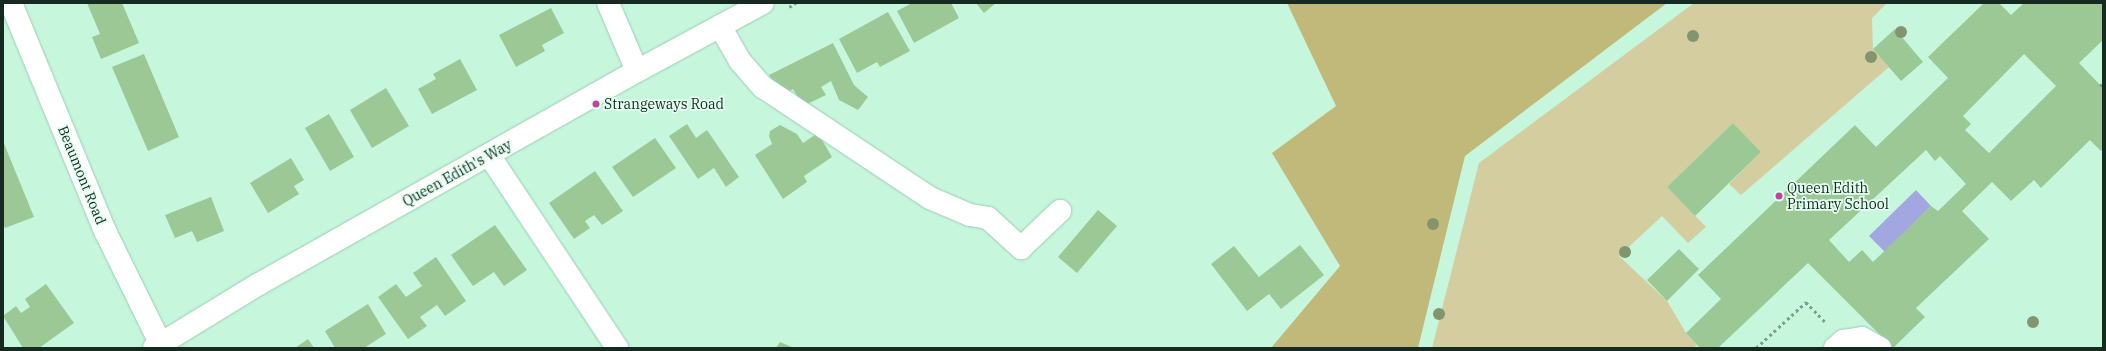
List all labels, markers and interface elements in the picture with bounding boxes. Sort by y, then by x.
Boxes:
place label: Strangeways Road [604,96,724,112]
marker: Strangeways Road [591,99,601,109]
street label: Beaumont Road [55,123,109,227]
street label: Queen Edith's Way [400,136,514,210]
place label: Queen Edith Primary School [1787,180,1889,212]
marker: Queen Edith Primary School [1774,191,1784,201]

